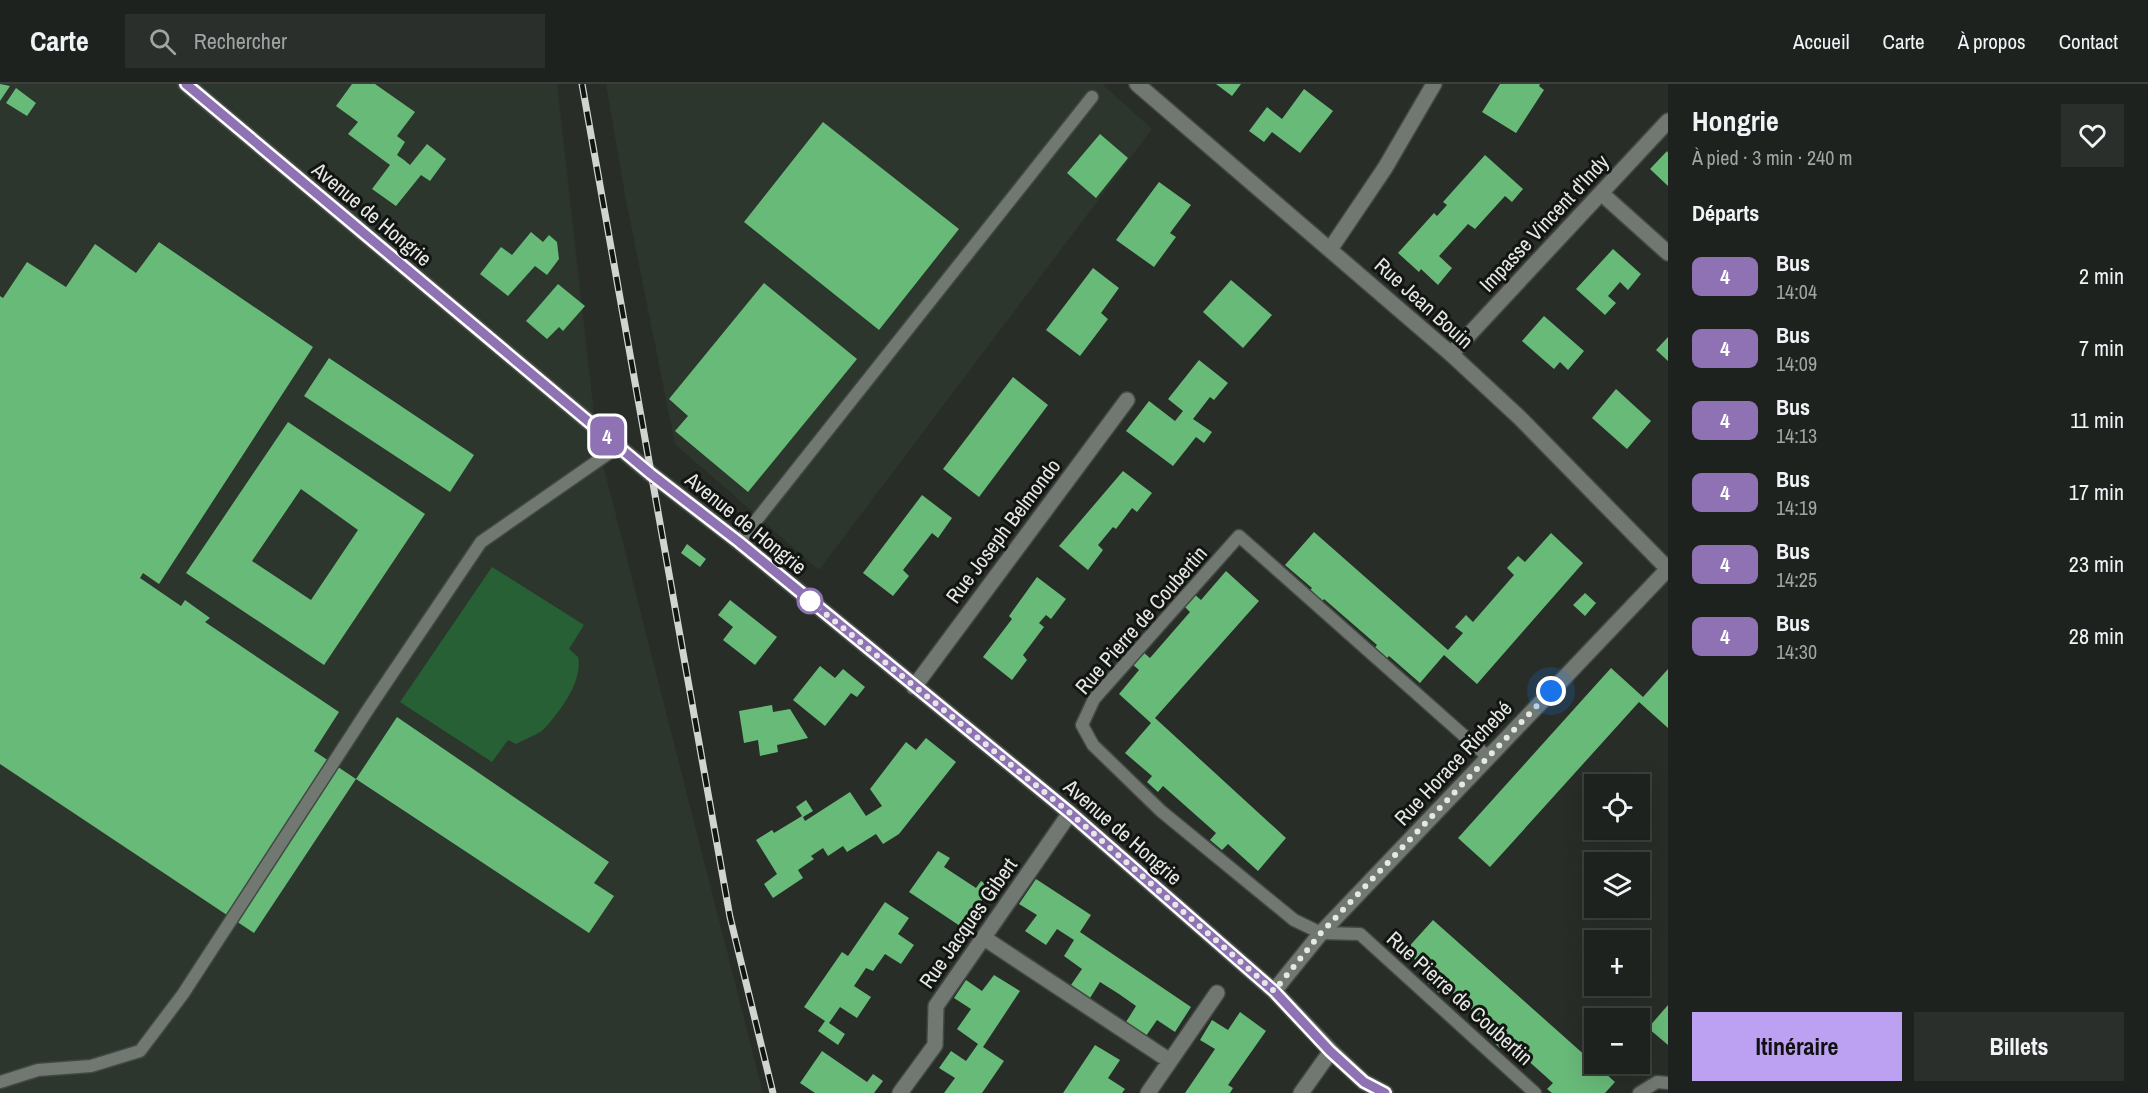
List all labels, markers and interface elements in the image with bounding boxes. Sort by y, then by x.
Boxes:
search box [125,14,545,68]
text: Carte [30,22,89,60]
icon: search [146,25,179,58]
text: Rechercher [194,26,287,56]
text: Accueil [1793,27,1850,56]
text: Carte [1883,27,1925,56]
text: À propos [1958,27,2026,56]
text: Contact [2059,27,2118,56]
text: Hongrie [1692,102,1779,140]
button: heart [2061,104,2124,167]
text: À pied · 3 min · 240 m [1692,144,1852,171]
street label: Impasse Vincent d'Indy [1473,148,1616,298]
street label: Avenue de Hongrie [305,155,438,273]
text: Départs [1692,198,1759,228]
text: Bus [1776,248,1810,278]
street label: Rue Jean Bouin [1368,251,1480,355]
text: 2 min [2079,261,2124,291]
text: 4 [1720,262,1730,291]
text: 14:04 [1776,278,1817,305]
text: Bus [1776,320,1810,350]
text: 7 min [2079,333,2124,363]
text: 4 [1720,334,1730,363]
text: 14:09 [1776,350,1817,377]
text: Bus [1776,392,1810,422]
text: 11 min [2070,405,2124,435]
text: 4 [1720,406,1730,435]
line badge: 4 [588,416,626,456]
text: 4 [602,422,612,451]
text: 14:13 [1776,422,1817,449]
street label: Rue Joseph Belmondo [939,453,1067,609]
text: Bus [1776,464,1810,494]
street label: Avenue de Hongrie [679,465,813,581]
text: 17 min [2069,477,2124,507]
text: 4 [1720,478,1730,507]
text: 14:19 [1776,494,1817,521]
text: Bus [1776,536,1810,566]
street label: Rue Pierre de Coubertin [1069,540,1213,700]
text: 23 min [2069,549,2124,579]
text: 4 [1720,550,1730,579]
text: 14:25 [1776,566,1817,593]
unlabelled marker [797,588,823,614]
text: Bus [1776,608,1810,638]
text: 28 min [2069,621,2124,651]
text: 4 [1720,622,1730,651]
text: 14:30 [1776,638,1817,665]
your location [1536,676,1566,706]
street label: Rue Horace Richebé [1388,694,1518,832]
street label: Avenue de Hongrie [1057,772,1188,892]
map controls [1584,774,1650,1074]
button: locate [1584,774,1650,840]
street label: Rue Jacques Gibert [912,852,1024,994]
button: layers [1584,852,1650,918]
street label: Rue Pierre de Coubertin [1381,924,1539,1072]
button: + [1584,930,1650,996]
button: − [1584,1008,1650,1074]
button: Itinéraire [1692,1012,1902,1081]
button: Billets [1914,1012,2124,1081]

